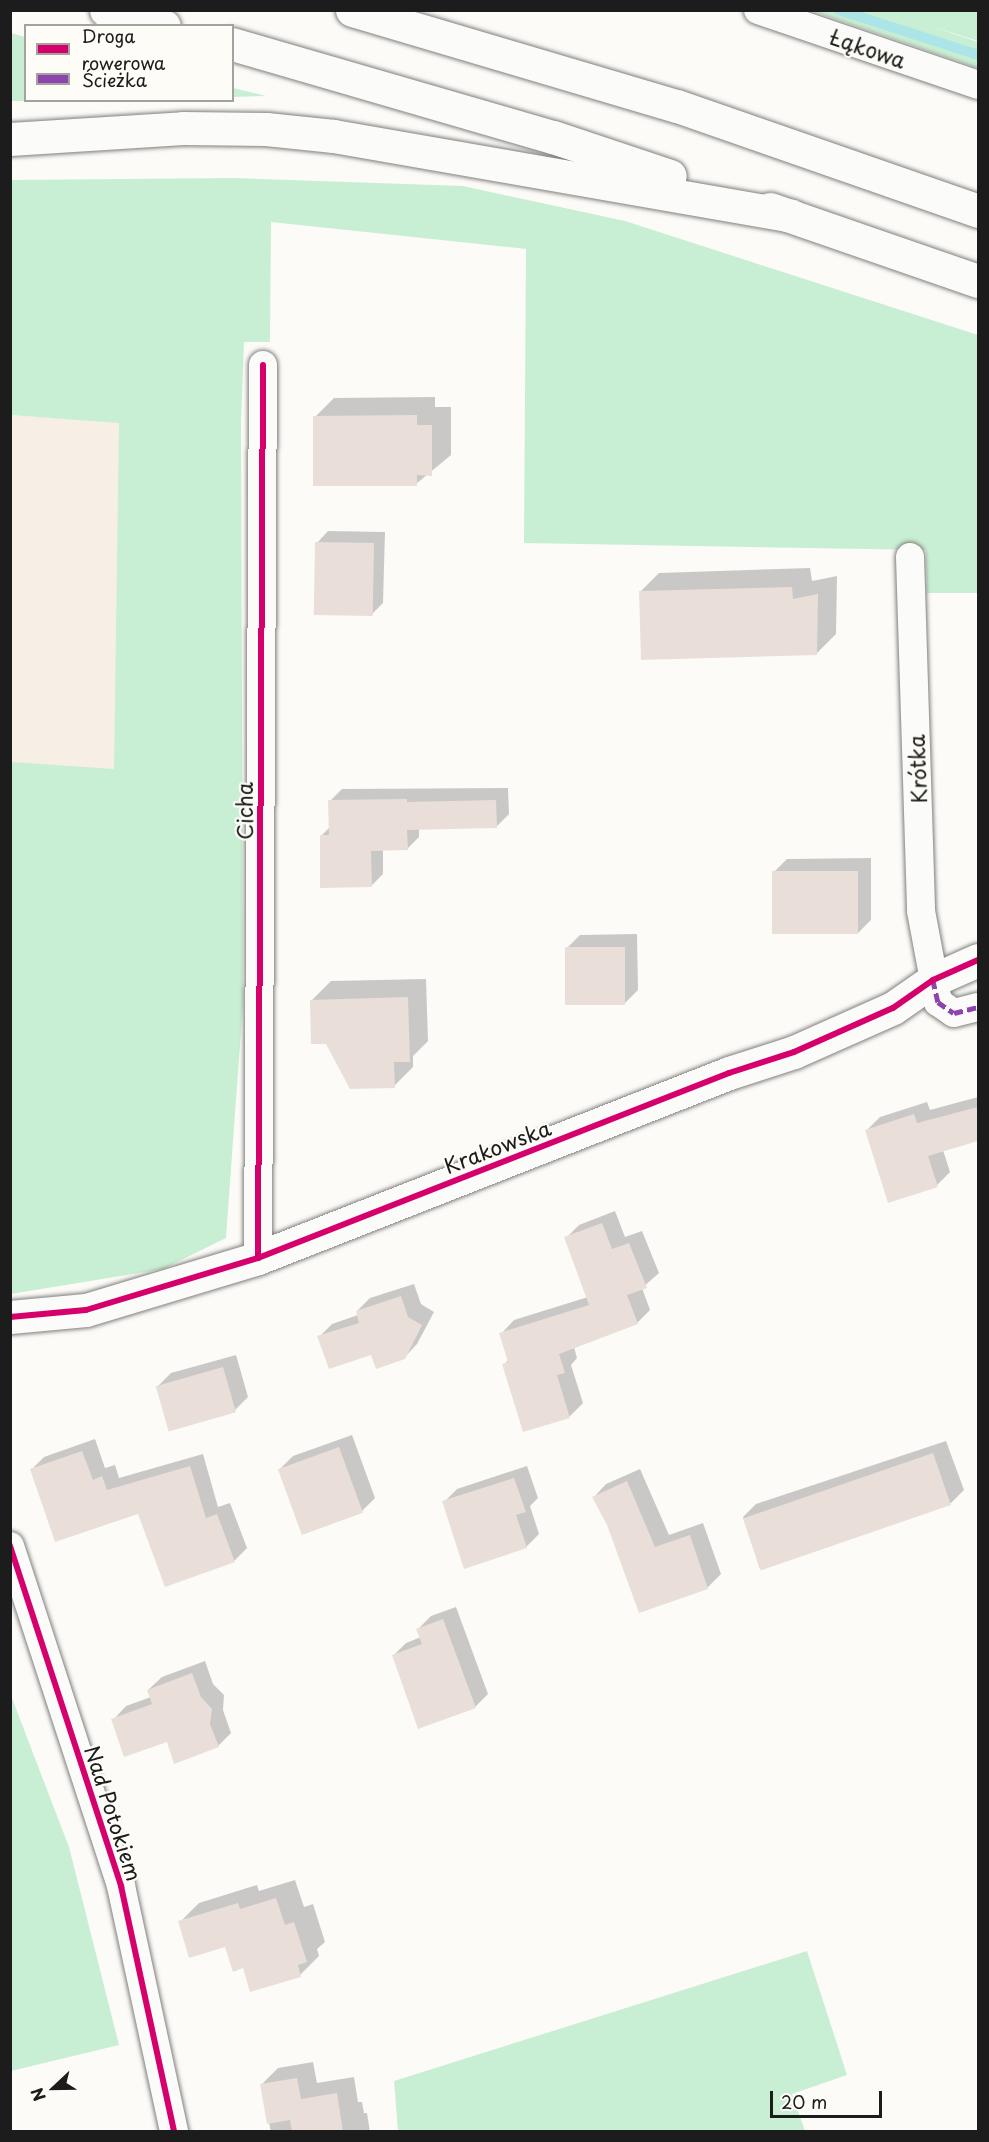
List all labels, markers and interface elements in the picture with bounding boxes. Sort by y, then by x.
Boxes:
text: Droga rowerowa [82,22,165,76]
street label: Łąkowa [827,23,909,73]
legend [24,24,234,102]
text: Ścieżka [82,66,147,93]
street label: Krótka [903,734,931,804]
street label: Cicha [231,782,257,840]
street label: Krakowska [440,1114,554,1178]
street label: Nad Potokiem [80,1742,148,1884]
north arrow [24,2058,84,2118]
scale bar [773,2079,886,2117]
text: N [24,2084,51,2105]
text: 20 m [781,2088,827,2115]

